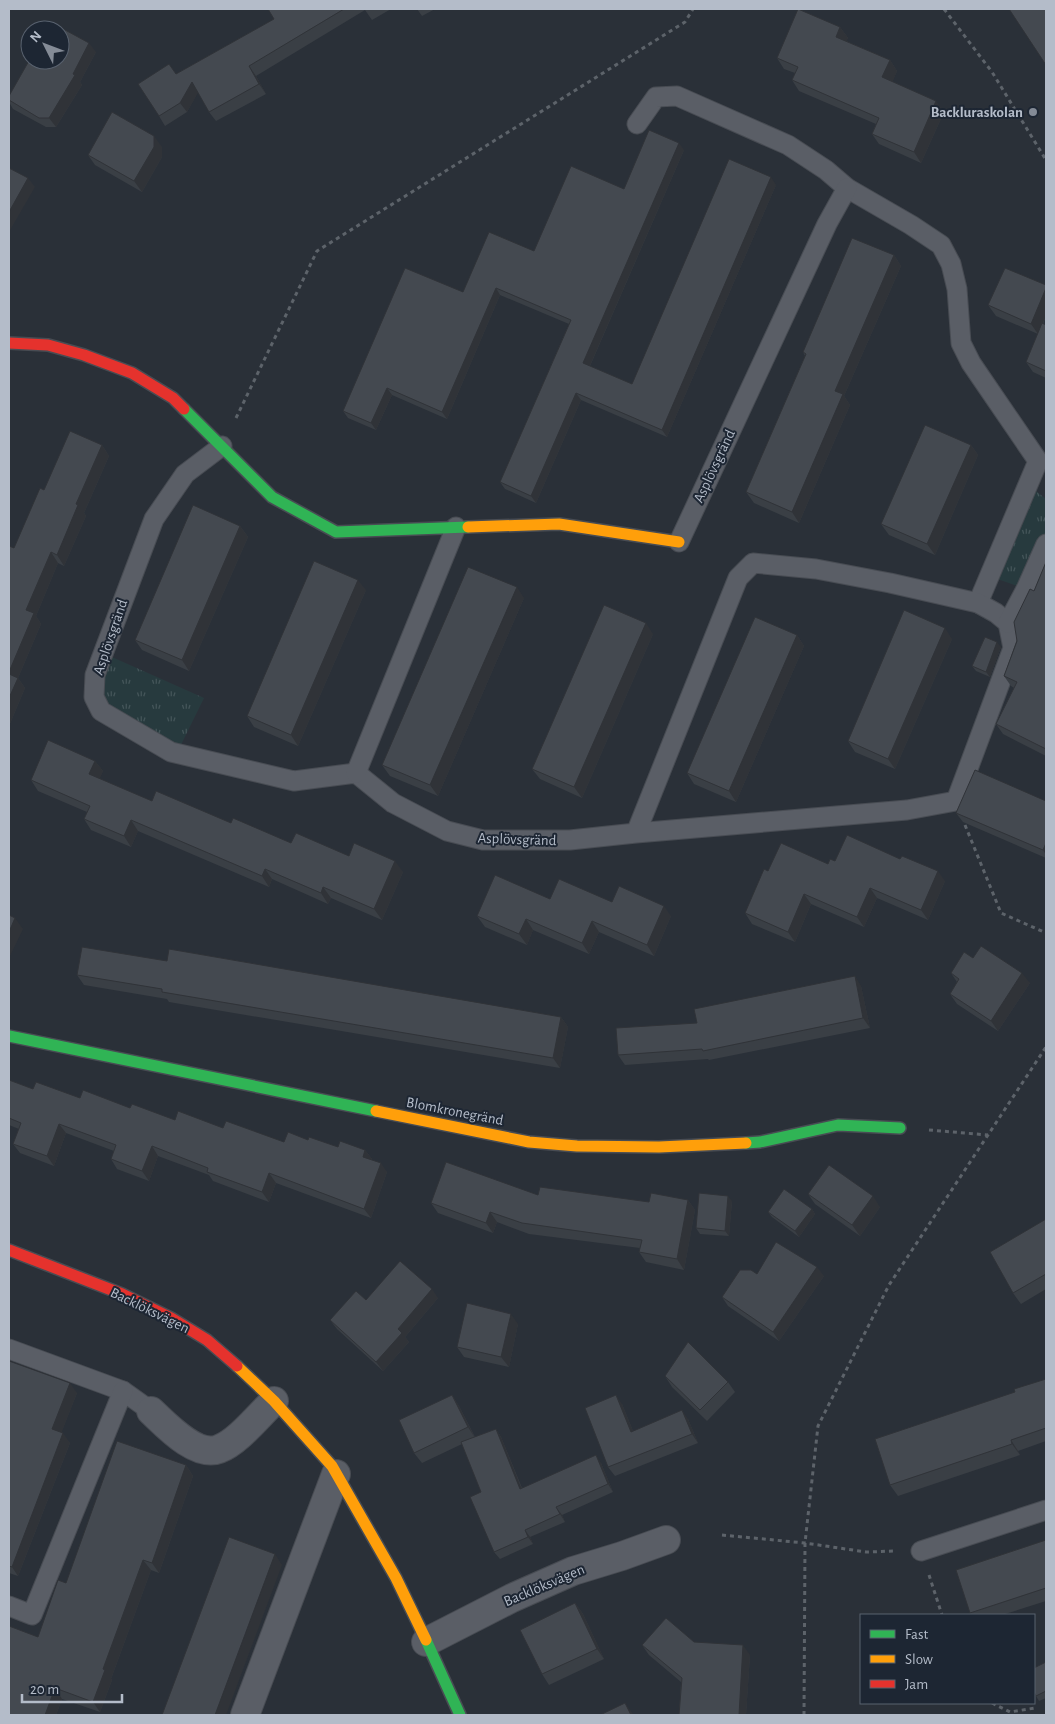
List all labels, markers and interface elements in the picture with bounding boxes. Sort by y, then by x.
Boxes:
north arrow [20,20,70,70]
text: N [28,29,45,45]
place label: Backluraskolan [931,105,1023,120]
marker: Backluraskolan [1027,106,1039,118]
street label: Asplövsgränd [691,427,738,505]
street label: Asplövsgränd [91,597,130,677]
street label: Asplövsgränd [477,831,557,848]
street label: Blomkronegränd [405,1095,505,1128]
street label: Backlöksvägen [108,1285,192,1336]
street label: Backlöksvägen [502,1562,587,1609]
legend [860,1614,1035,1704]
text: Fast [905,1627,929,1642]
text: Slow [905,1652,933,1667]
scale bar [22,1672,122,1704]
text: Jam [905,1677,928,1692]
text: 20 m [30,1682,59,1697]

